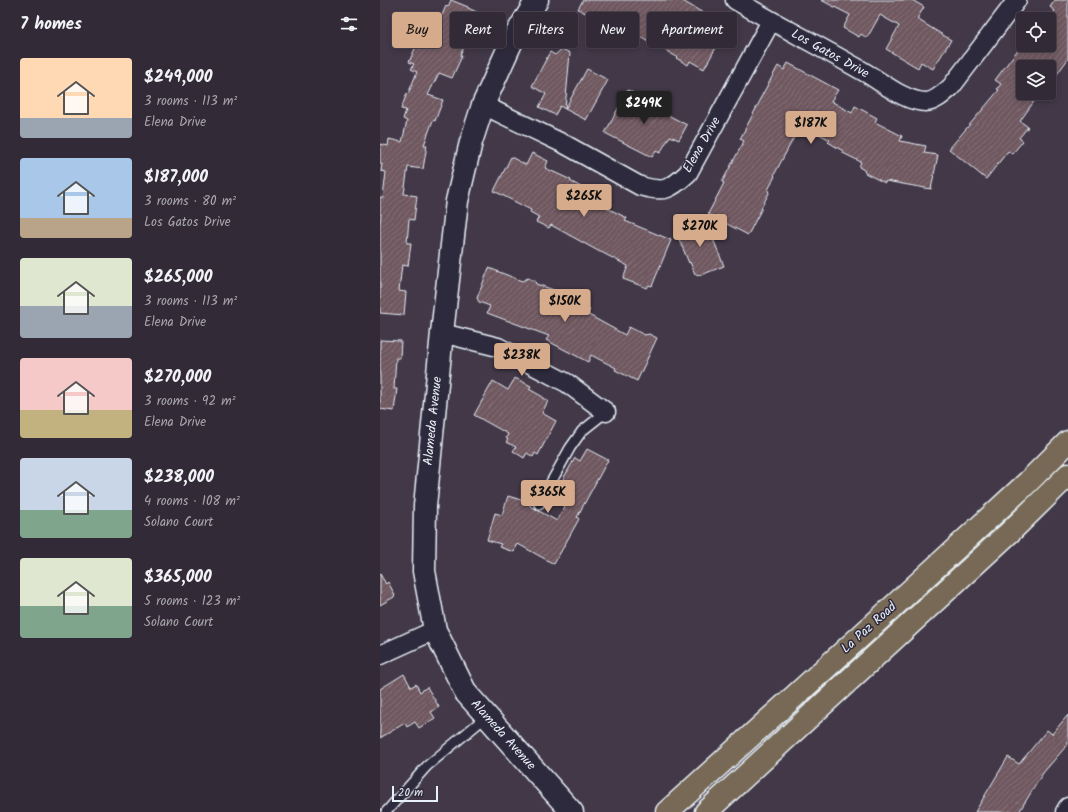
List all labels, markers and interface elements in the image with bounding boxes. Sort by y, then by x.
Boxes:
text: 7 homes [20,11,82,38]
chip: Buy [392,12,442,48]
chip: Rent [450,12,506,48]
chip: Filters [514,12,578,48]
chip: New [586,12,639,48]
chip: Apartment [647,12,737,48]
map controls [1016,12,1056,100]
button: locate [1016,12,1056,52]
icon: filters [338,13,360,35]
street label: Los Gatos Drive [787,24,873,84]
button: layers [1016,60,1056,100]
text: $249,000 [144,64,212,91]
icon: home [52,74,100,122]
text: 3 rooms · 113 m² [144,91,237,112]
pin: $249K [616,91,672,125]
text: $249K [626,93,662,114]
pin: $187K [783,111,839,145]
text: Elena Drive [144,112,206,133]
street label: Elena Drive [677,113,727,177]
text: $187K [794,113,828,134]
text: $187,000 [144,164,208,191]
icon: home [52,174,100,222]
pin: $265K [556,184,612,218]
text: $265K [566,186,602,207]
text: 3 rooms · 80 m² [144,191,236,212]
text: Los Gatos Drive [144,212,231,233]
pin: $270K [672,214,728,248]
text: $270K [682,216,718,237]
text: $265,000 [144,264,212,291]
icon: home [52,274,100,322]
pin: $150K [537,289,593,323]
text: 3 rooms · 113 m² [144,291,237,312]
text: $150K [549,291,581,312]
text: Elena Drive [144,312,206,333]
pin: $238K [494,343,550,377]
text: $238K [503,345,541,366]
text: $270,000 [144,364,211,391]
icon: home [52,374,100,422]
street label: Alameda Avenue [418,375,448,467]
text: 3 rooms · 92 m² [144,391,236,412]
text: Elena Drive [144,412,206,433]
text: $238,000 [144,464,214,491]
icon: home [52,474,100,522]
pin: $365K [520,480,576,514]
text: $365K [530,482,566,503]
text: 4 rooms · 108 m² [144,491,240,512]
text: Solano Court [144,512,213,533]
text: $365,000 [144,564,212,591]
icon: home [52,574,100,622]
text: 5 rooms · 123 m² [144,591,240,612]
street label: La Paz Road [836,597,902,659]
text: Solano Court [144,612,213,633]
street label: Alameda Avenue [465,695,541,775]
scale bar [392,784,438,803]
text: 20 m [398,784,423,802]

